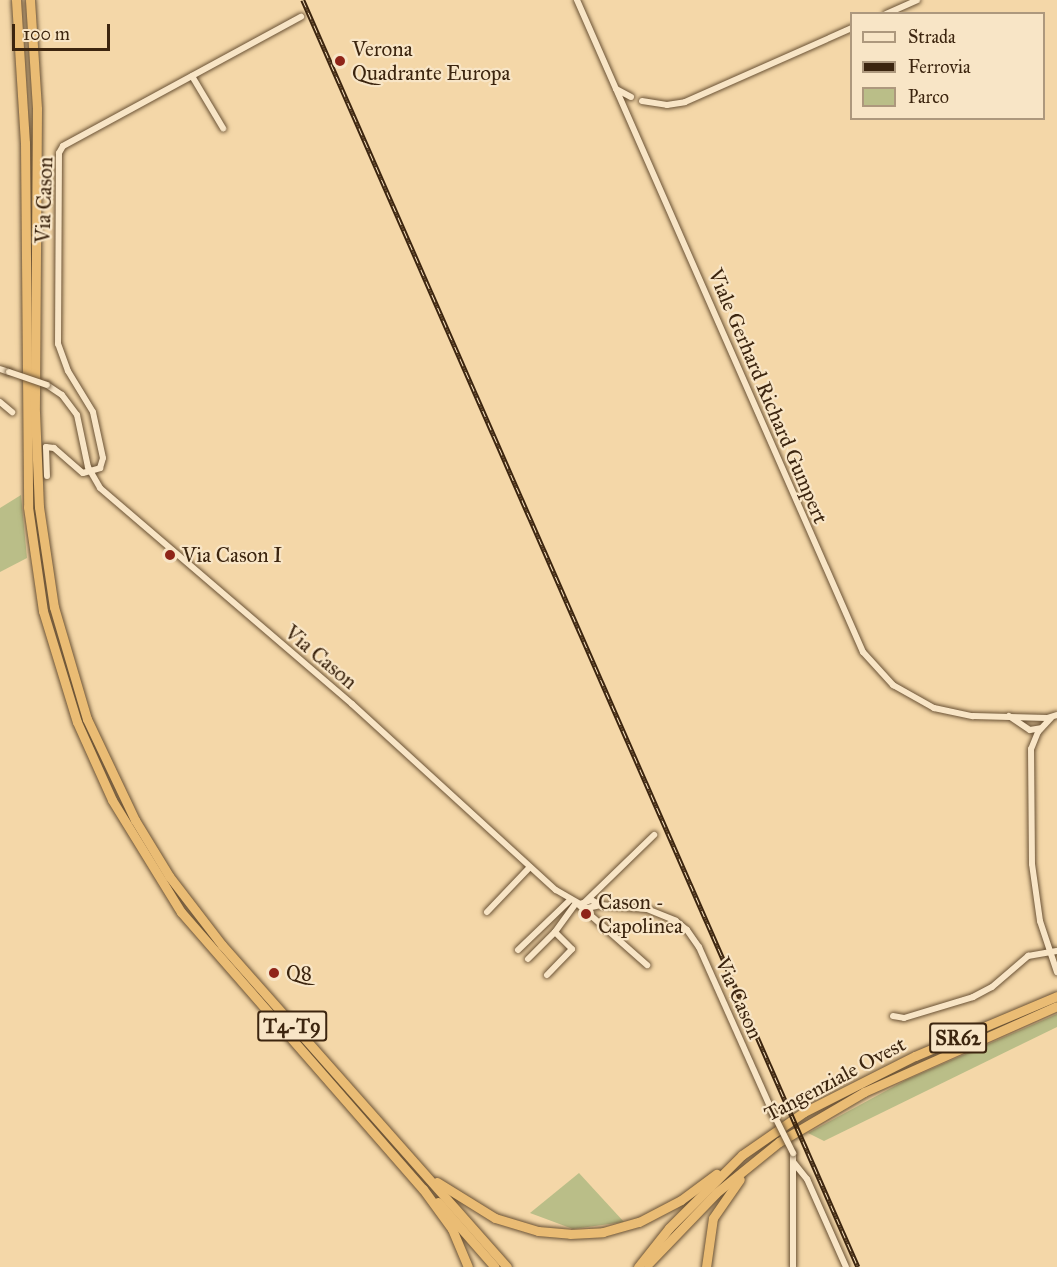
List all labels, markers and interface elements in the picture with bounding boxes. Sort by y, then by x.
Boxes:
scale bar [15,12,112,50]
legend [850,12,1045,120]
text: 100 m [23,23,70,45]
text: Strada [908,26,956,48]
place label: Verona Quadrante Europa [352,36,510,86]
marker: Verona Quadrante Europa [333,54,347,68]
text: Ferrovia [908,56,971,78]
text: Parco [908,86,949,108]
street label: Via Cason [30,156,58,244]
street label: Viale Gerhard Richard Gumpert [703,265,833,527]
place label: Via Cason I [182,542,282,568]
marker: Via Cason I [163,548,177,562]
street label: Via Cason [280,619,362,695]
place label: Cason - Capolinea [598,889,683,939]
marker: Cason - Capolinea [579,907,593,921]
street label: Via Cason [710,953,768,1043]
place label: Q8 [286,960,312,986]
marker: Q8 [267,966,281,980]
road number: T4-T9 [256,1009,328,1043]
road number: SR62 [928,1021,988,1055]
street label: Tangenziale Ovest [760,1031,910,1127]

